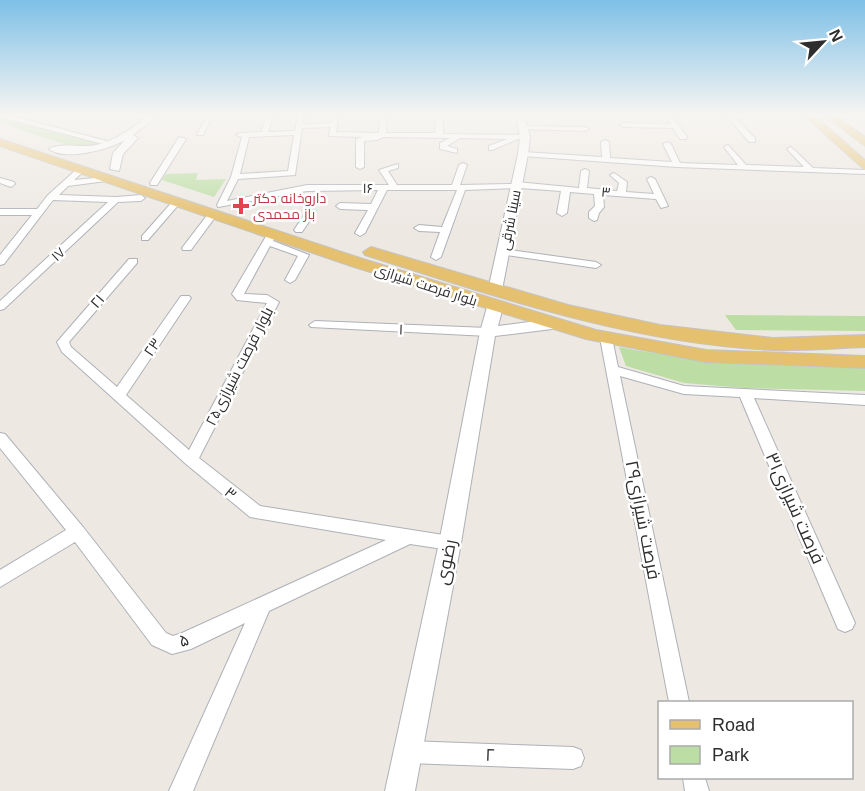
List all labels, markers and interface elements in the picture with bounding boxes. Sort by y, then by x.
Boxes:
north arrow [793,12,853,72]
text: N [826,27,846,45]
street label: ۱۶ [362,180,374,196]
street label: ۳ [601,184,611,200]
street label: سینا شرقی [496,188,524,252]
place label: داروخانه دکتر باز محمدی [252,190,326,222]
marker: داروخانه دکتر باز محمدی [234,199,248,213]
street label: ۱۷ [48,244,68,264]
street label: بلوار فرصت شیرازی [373,261,479,309]
street label: ۲۱ [86,291,108,311]
street label: بلوار فرصت شیرازی۲۵ [202,304,278,429]
street label: ۱ [398,320,404,338]
street label: ۲۳ [140,335,164,359]
street label: فرصت شیرازی۳۱ [761,449,829,567]
street label: فرصت شیرازی۲۹ [621,459,664,581]
street label: ۳ [222,483,240,503]
street label: رضوی [432,537,461,587]
street label: ۵ [176,629,192,651]
legend [658,701,853,779]
text: Road [712,715,755,735]
street label: ۲ [485,745,495,765]
text: Park [712,745,750,765]

